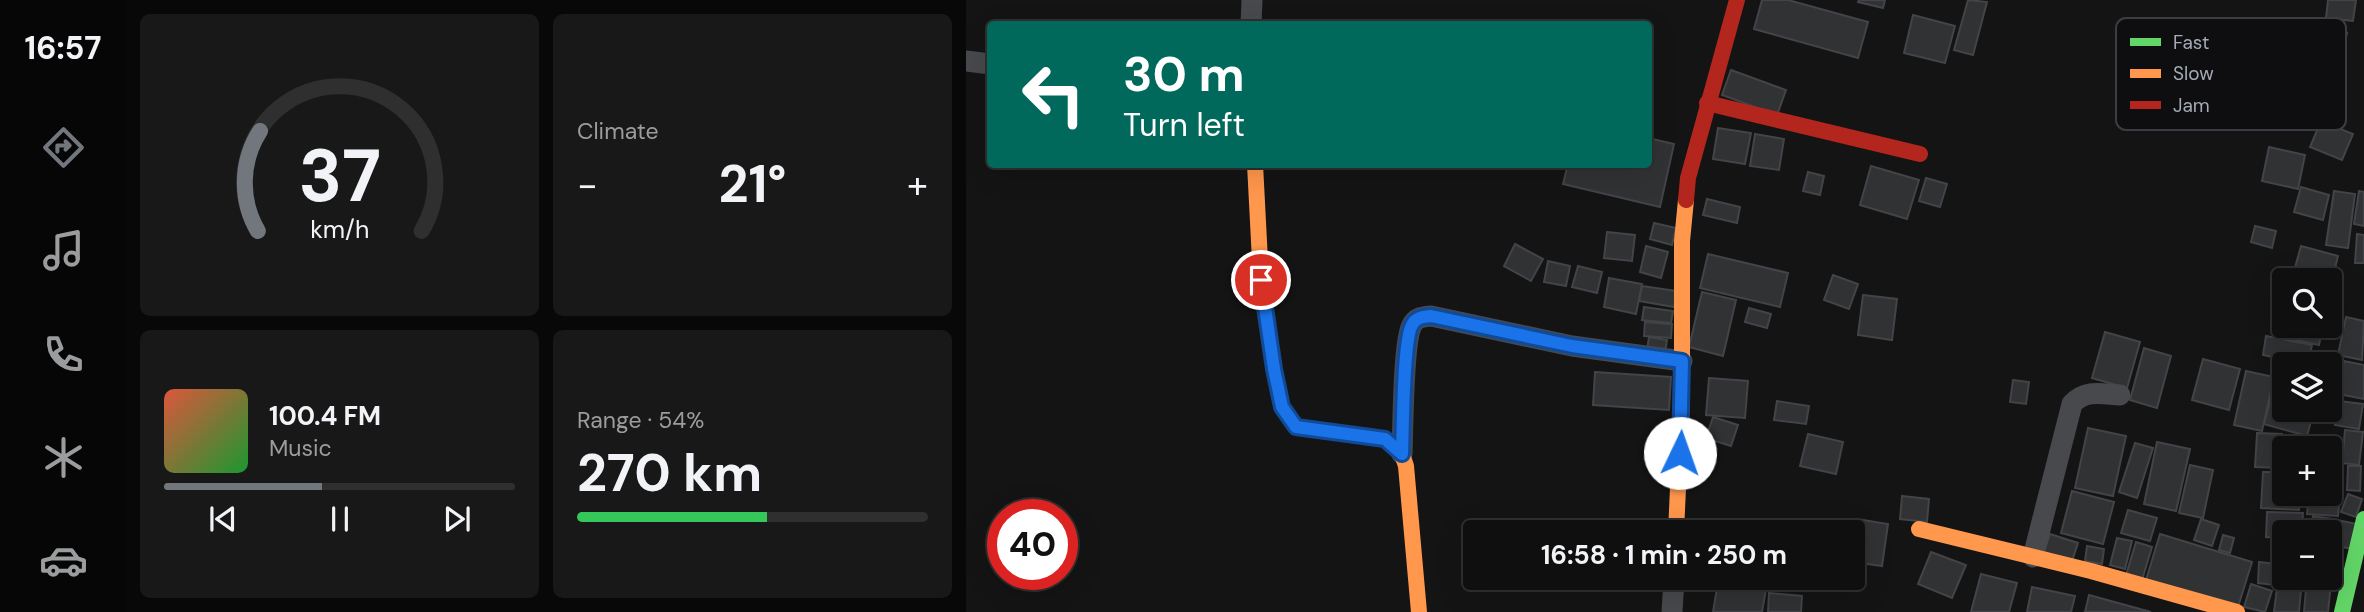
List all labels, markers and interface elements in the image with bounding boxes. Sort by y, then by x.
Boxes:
legend [2116,18,2346,130]
text: 16:57 [25,27,101,69]
text: Fast [2173,30,2209,55]
text: 30 m [1123,42,1245,106]
icon: left [1008,49,1099,140]
text: Slow [2173,61,2214,86]
text: Jam [2173,93,2210,118]
text: Turn left [1123,104,1245,146]
text: Climate [577,116,659,146]
icon: directions [39,123,88,172]
text: 37 [298,129,381,224]
text: 21° [719,150,786,218]
text: − [577,160,598,210]
text: + [907,160,928,210]
text: km/h [310,213,369,246]
icon: music [39,226,88,275]
pin [1231,250,1291,310]
icon: arrive [1242,261,1280,299]
map controls [2272,268,2342,590]
button: search [2272,268,2342,338]
icon: phone [39,330,88,379]
button: layers [2272,352,2342,422]
text: 100.4 FM [269,399,381,433]
text: Range · 54% [577,405,704,435]
position arrow [1643,416,1717,490]
icon: climate [39,433,88,482]
text: Music [269,433,332,463]
button: + [2272,436,2342,506]
text: 270 km [577,439,762,507]
speed limit sign: 40 [987,499,1078,590]
icon: previous [204,500,242,538]
icon: pause [321,500,359,538]
icon: next [438,500,476,538]
button: − [2272,520,2342,590]
icon: car [39,536,88,585]
text: 16:58 · 1 min · 250 m [1541,538,1787,572]

